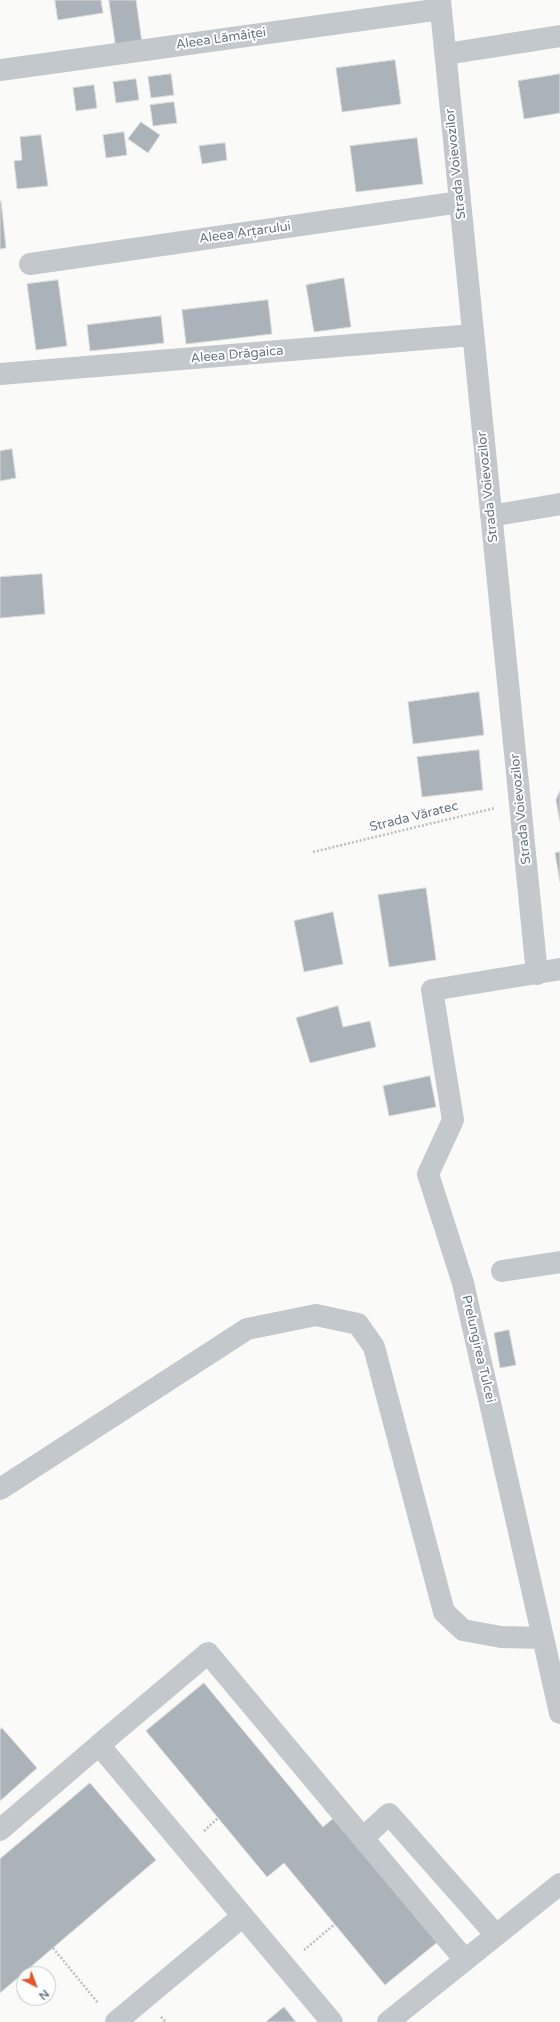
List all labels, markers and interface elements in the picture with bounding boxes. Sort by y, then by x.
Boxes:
street label: Aleea Lămâiței [175,25,267,53]
street label: Strada Voievozilor [442,108,470,220]
street label: Aleea Arțarului [198,219,292,247]
street label: Aleea Drăgaica [190,343,284,367]
street label: Strada Voievozilor [474,431,502,543]
street label: Strada Voievozilor [507,753,535,865]
street label: Strada Văratec [368,798,460,836]
street label: Prelungirea Tulcei [458,1294,498,1404]
north arrow [16,1966,56,2006]
text: N [36,1987,51,2002]

